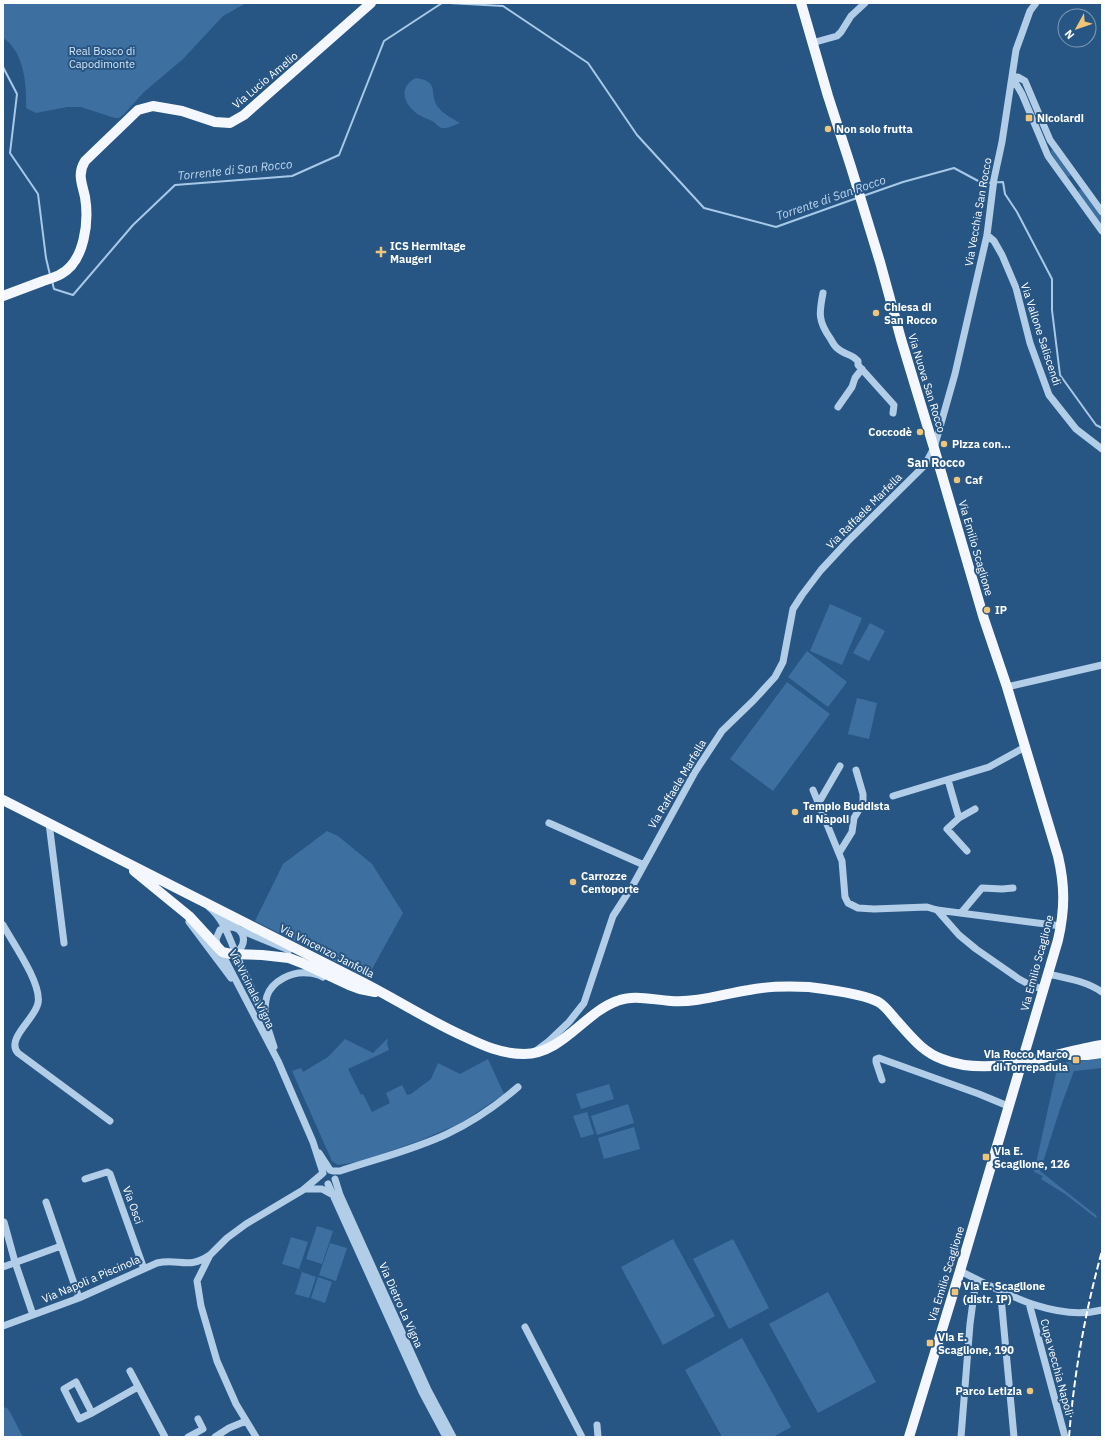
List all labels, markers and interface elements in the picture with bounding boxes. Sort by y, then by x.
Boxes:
north arrow [1057,8,1097,48]
text: N [1061,27,1077,42]
park label: Real Bosco di Capodimonte [69,44,135,71]
street label: Via Lucio Amelio [229,49,301,111]
place label: Nicolardi [1037,111,1084,125]
marker: Nicolardi [1024,113,1034,123]
place label: Non solo frutta [836,122,913,136]
marker: Non solo frutta [823,124,833,134]
water label: Torrente di San Rocco [177,156,293,183]
street label: Via Vecchia San Rocco [962,157,994,267]
water label: Torrente di San Rocco [774,172,888,223]
place label: ICS Hermitage Maugeri [390,239,466,266]
marker: ICS Hermitage Maugeri [375,246,387,258]
street label: Via Vallone Saliscendi [1018,281,1064,387]
place label: Chiesa di San Rocco [884,300,937,327]
marker: Chiesa di San Rocco [871,308,881,318]
street label: Via Nuova San Rocco [905,332,949,434]
place label: Coccodè [868,425,912,439]
marker: Coccodè [915,427,925,437]
place label: Pizza con… [952,437,1011,451]
marker: Pizza con… [939,439,949,449]
district label: San Rocco [907,455,965,470]
street label: Via Raffaele Marfella [823,470,905,552]
place label: Caf [965,473,982,487]
marker: Caf [952,475,962,485]
street label: Via Emilio Scaglione [956,498,996,598]
place label: IP [995,603,1007,617]
marker: IP [982,605,992,615]
street label: Via Raffaele Marfella [645,737,709,831]
place label: Tempio Buddista di Napoli [803,799,890,826]
marker: Tempio Buddista di Napoli [790,807,800,817]
place label: Carrozze Centoporte [581,869,639,896]
marker: Carrozze Centoporte [568,877,578,887]
street label: Via Emilio Scaglione [1017,913,1057,1013]
street label: Via Vincenzo Janfolla [277,921,377,981]
street label: Via Vicinale Vigna [226,947,278,1031]
place label: Via Rocco Marco di Torrepadula [984,1047,1068,1074]
marker: Via Rocco Marco di Torrepadula [1071,1055,1081,1065]
place label: Via E. Scaglione, 126 [994,1144,1070,1171]
marker: Via E. Scaglione, 126 [981,1152,991,1162]
street label: Via Osci [120,1184,146,1226]
street label: Via Emilio Scaglione [925,1225,967,1323]
street label: Via Napoli a Piscinola [40,1252,142,1306]
street label: Via Dietro La Vigna [376,1260,426,1350]
place label: Via E. Scaglione (distr. IP) [963,1279,1045,1306]
marker: Via E. Scaglione (distr. IP) [950,1287,960,1297]
street label: Cupa vecchia Napoli [1037,1317,1077,1417]
place label: Via E. Scaglione, 190 [938,1330,1014,1357]
marker: Via E. Scaglione, 190 [925,1338,935,1348]
place label: Parco Letizia [956,1384,1022,1398]
marker: Parco Letizia [1025,1386,1035,1396]

